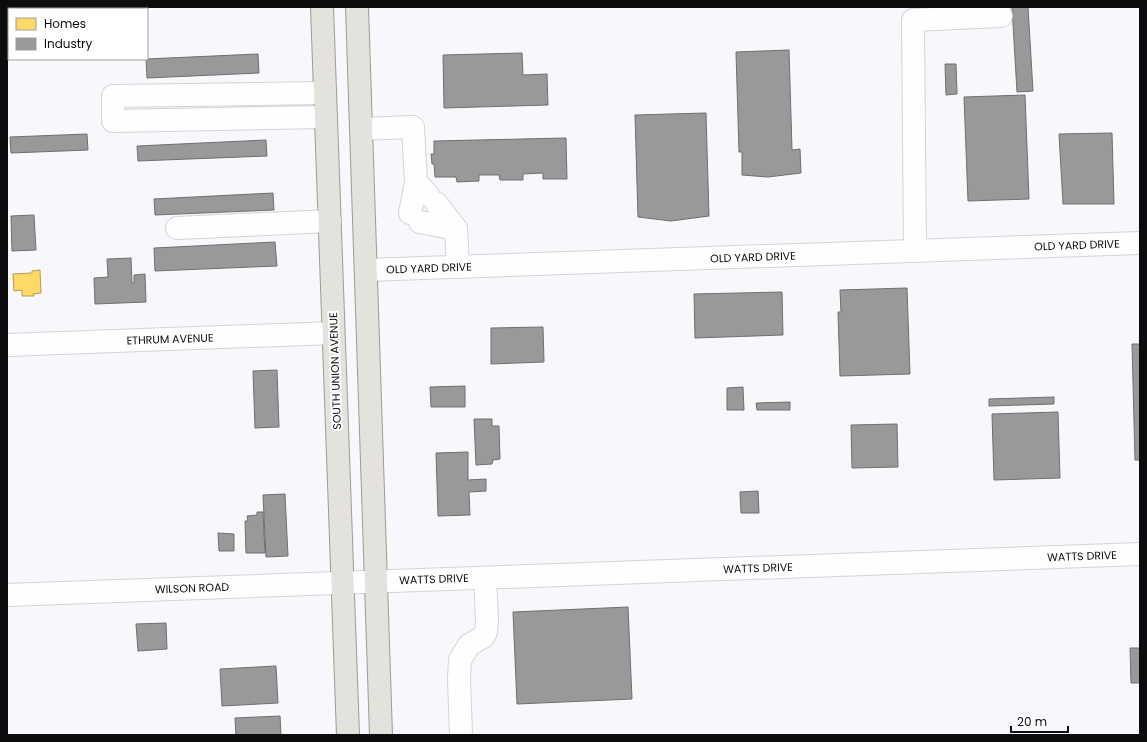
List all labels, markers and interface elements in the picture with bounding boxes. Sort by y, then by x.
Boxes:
legend [8,8,148,60]
text: Homes [44,15,86,32]
text: Industry [44,35,93,52]
street label: OLD YARD DRIVE [1034,236,1120,254]
street label: OLD YARD DRIVE [710,248,796,266]
street label: OLD YARD DRIVE [386,259,472,277]
street label: SOUTH UNION AVENUE [325,312,345,430]
street label: ETHRUM AVENUE [126,329,214,349]
street label: WATTS DRIVE [1047,547,1117,565]
street label: WATTS DRIVE [723,559,793,577]
street label: WATTS DRIVE [399,570,469,588]
street label: WILSON ROAD [154,579,230,597]
scale bar [1011,708,1068,734]
text: 20 m [1017,713,1047,730]

